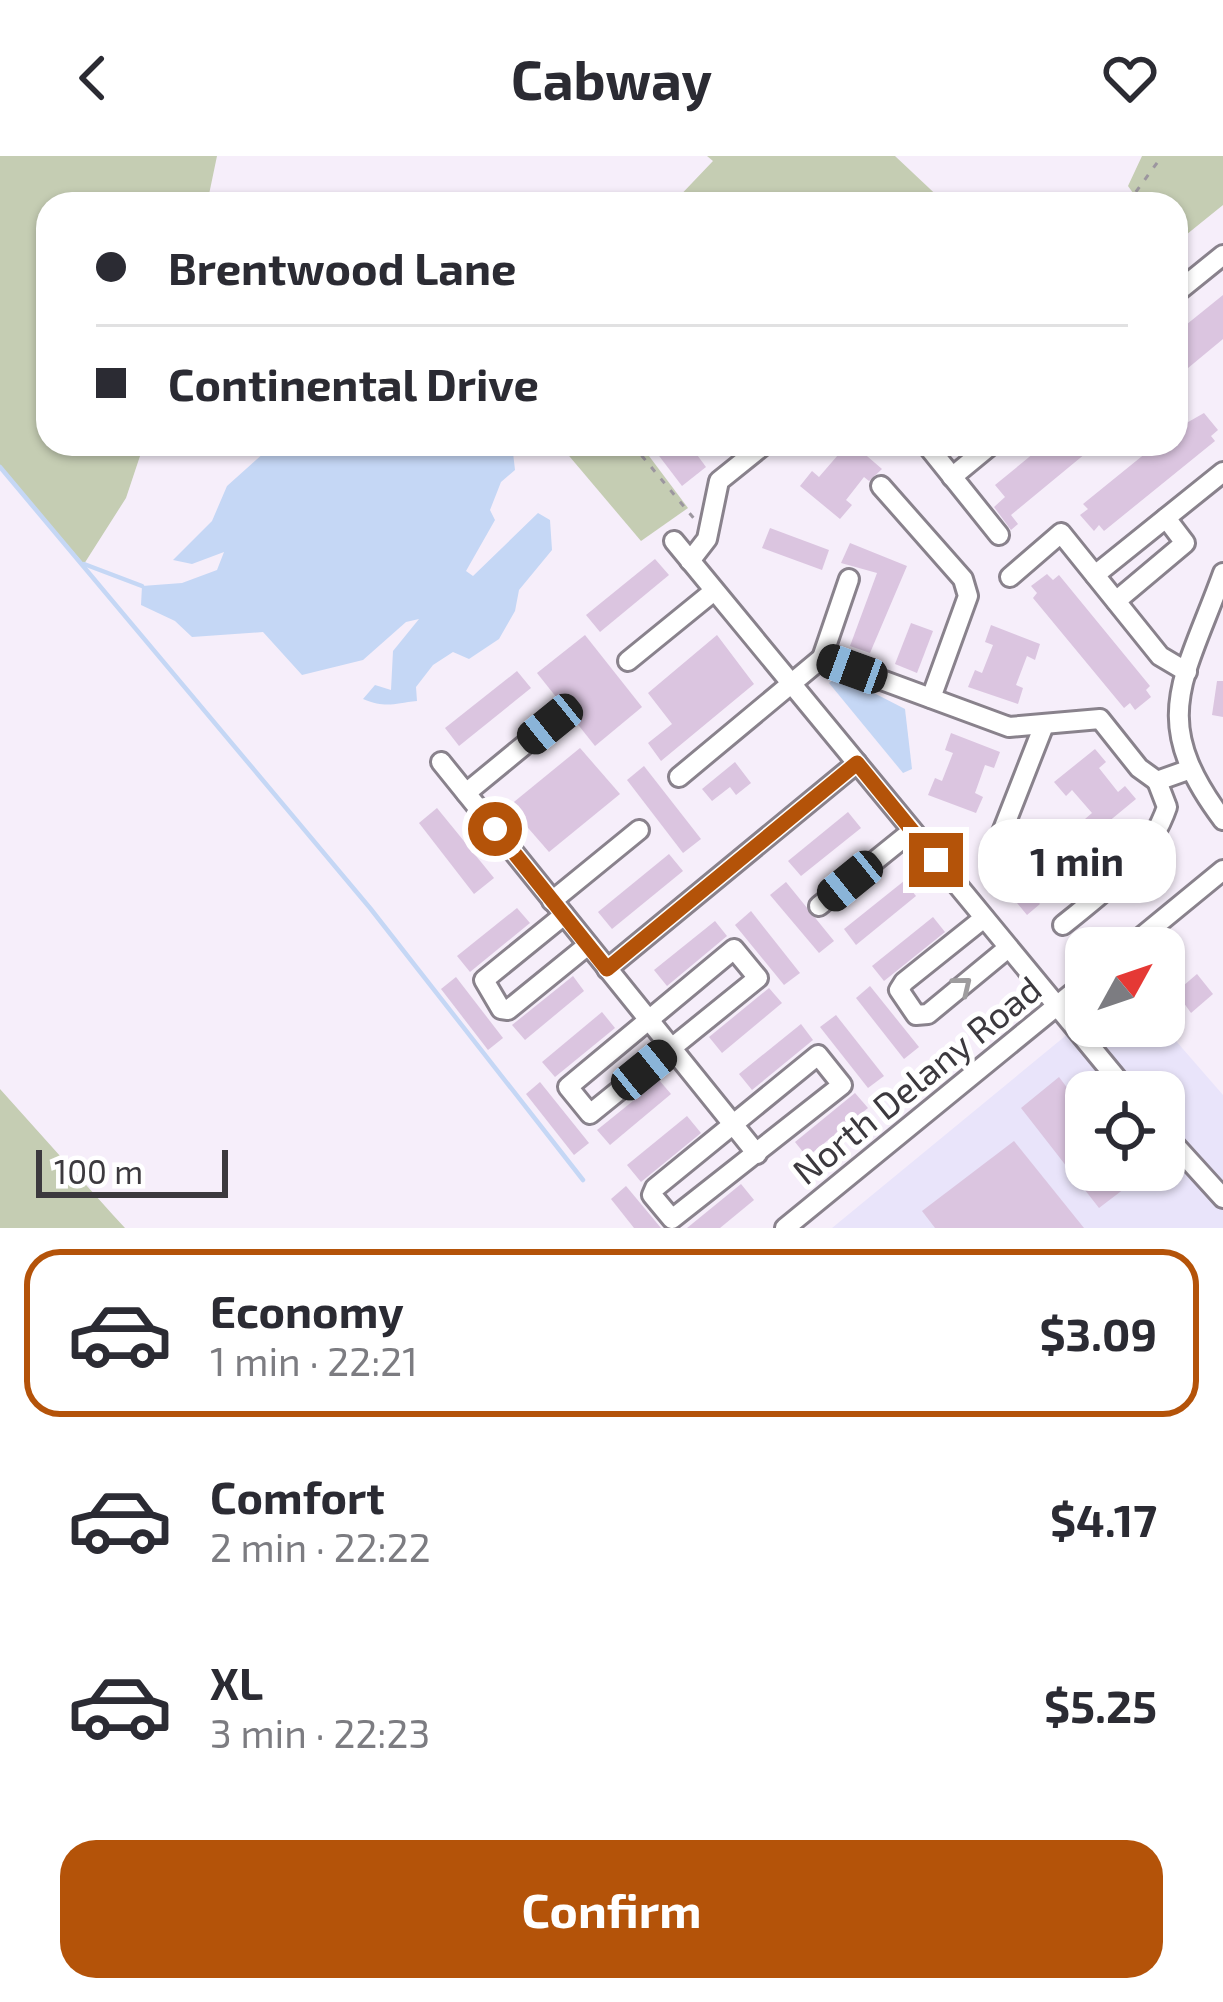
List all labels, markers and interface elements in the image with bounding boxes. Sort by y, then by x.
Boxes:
icon: back [60,45,126,111]
icon: heart [1097,45,1163,111]
text: Cabway [511,46,712,111]
text: Brentwood Lane [168,240,516,294]
text: Continental Drive [168,356,539,410]
car [812,640,892,698]
car [511,687,589,761]
route start [468,802,522,856]
callout: 1 min [978,818,1176,902]
route end [909,833,963,887]
text: 1 min [1030,837,1124,884]
car [811,844,889,918]
north arrow [1065,927,1185,1047]
map controls [1065,927,1185,1191]
street label: North Delany Road [783,966,1049,1192]
one-way arrow [949,978,971,999]
car [605,1033,683,1107]
button: locate [1065,1071,1185,1191]
scale bar [36,1144,228,1197]
text: 100 m [54,1151,143,1191]
icon: car [66,1279,174,1387]
text: Economy [210,1283,404,1337]
text: $3.09 [1039,1306,1157,1360]
text: 1 min · 22:21 [210,1337,418,1384]
icon: car [66,1465,174,1573]
text: Comfort [210,1469,385,1523]
text: $4.17 [1050,1492,1157,1546]
text: 2 min · 22:22 [210,1523,431,1570]
icon: car [66,1651,174,1759]
text: XL [210,1655,263,1709]
text: $5.25 [1044,1678,1157,1732]
text: 3 min · 22:23 [210,1709,430,1756]
button: Confirm [60,1840,1163,1978]

